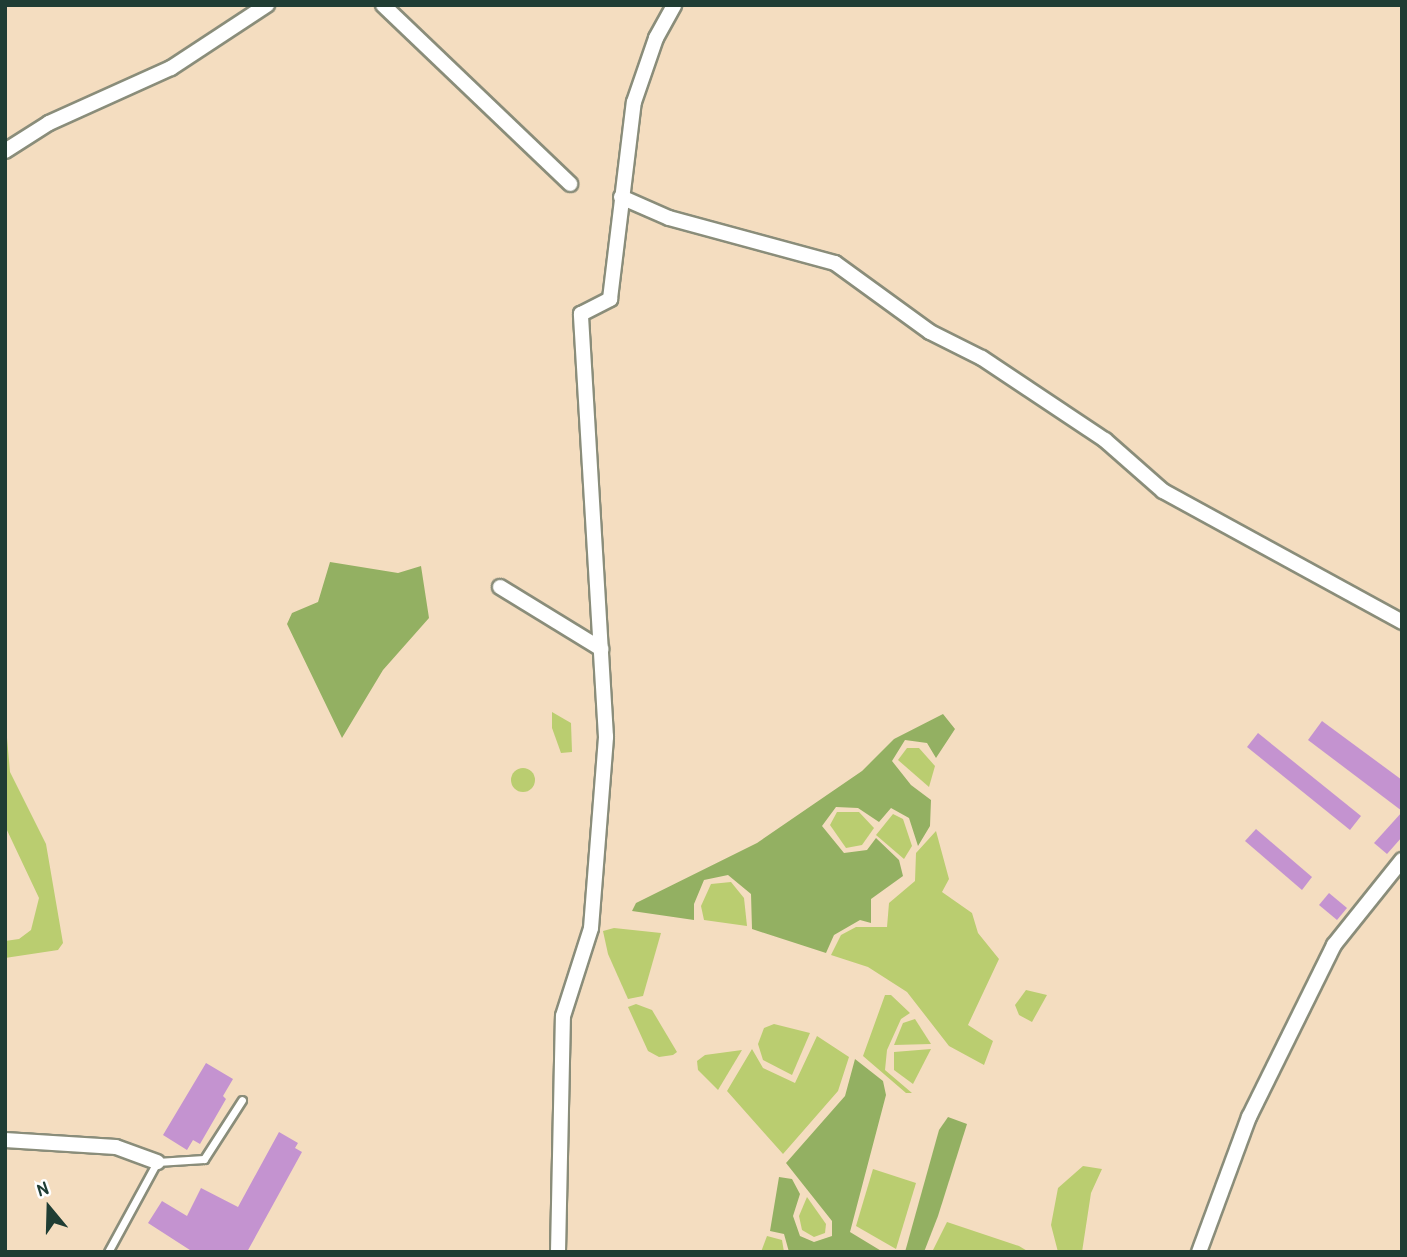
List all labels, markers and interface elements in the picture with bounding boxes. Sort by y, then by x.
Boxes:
north arrow [14,1173,84,1243]
text: N [33,1174,51,1202]

